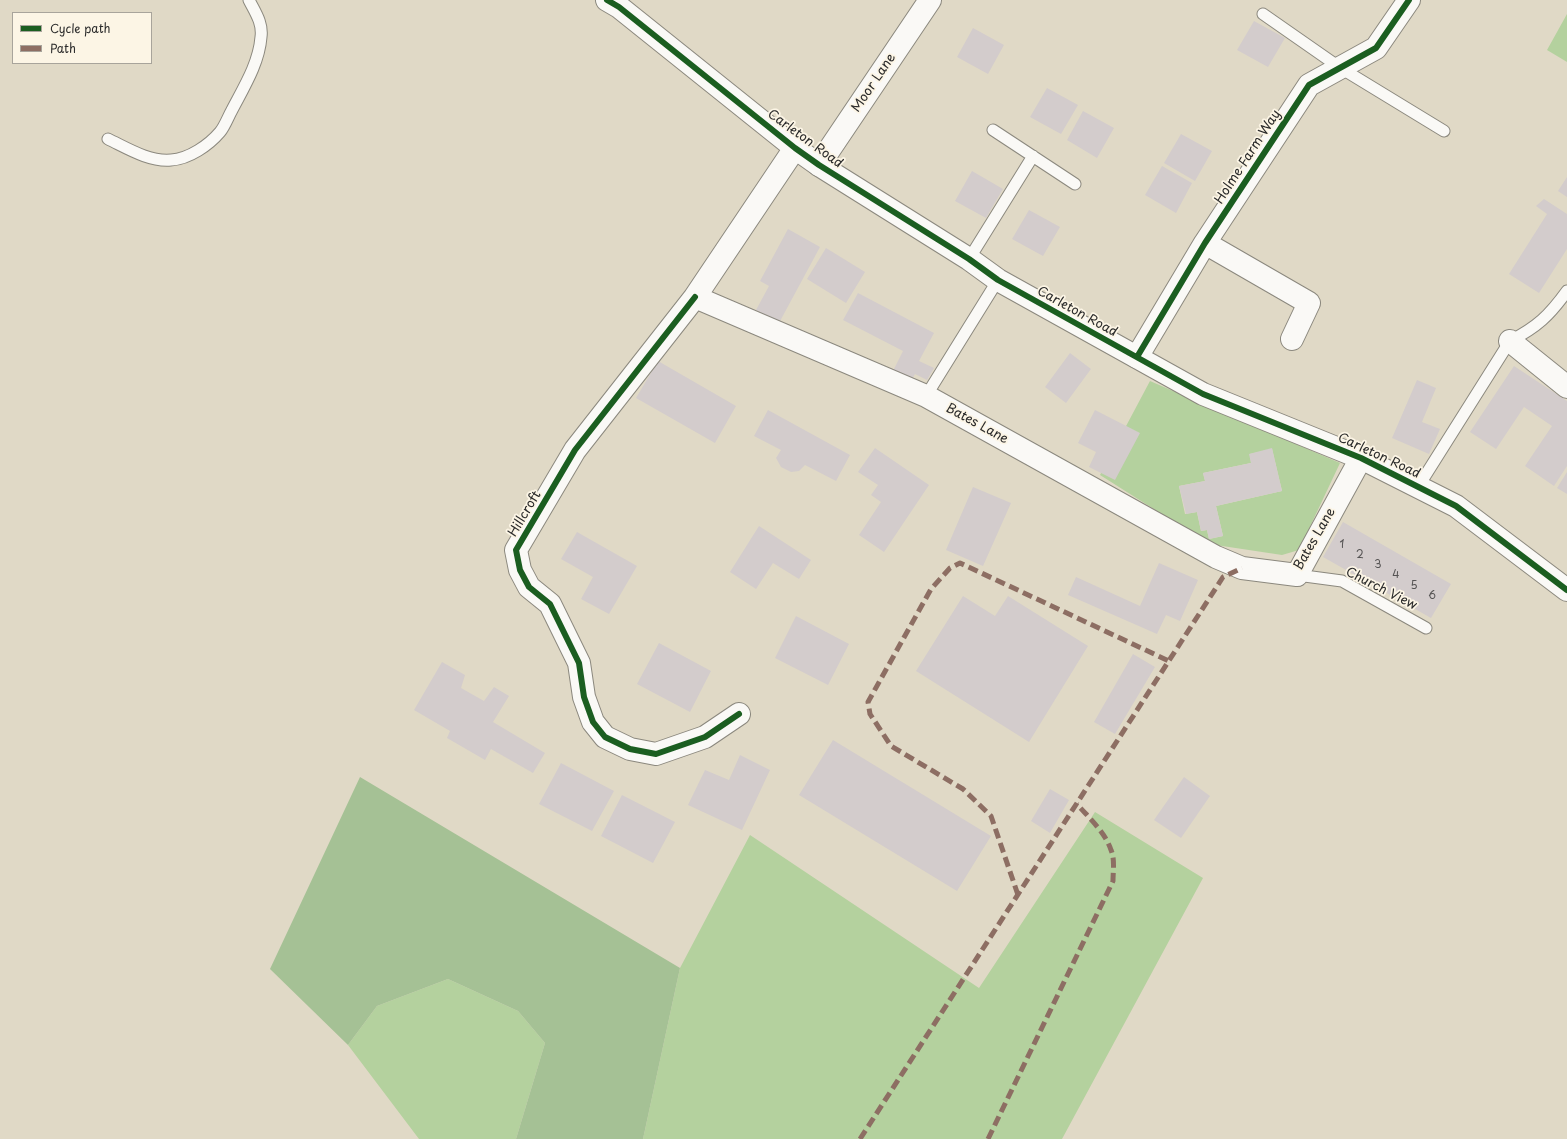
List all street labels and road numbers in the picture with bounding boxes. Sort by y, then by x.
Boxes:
street label: Moor Lane [849,51,899,115]
street label: Carleton Road [764,106,846,172]
street label: Holme Farm Way [1212,107,1284,207]
street label: Carleton Road [1034,284,1120,340]
street label: Bates Lane [943,400,1011,448]
street label: Carleton Road [1335,430,1423,482]
street label: Hillcroft [505,488,545,540]
street label: Bates Lane [1291,505,1339,573]
street label: Church View [1343,564,1419,614]

